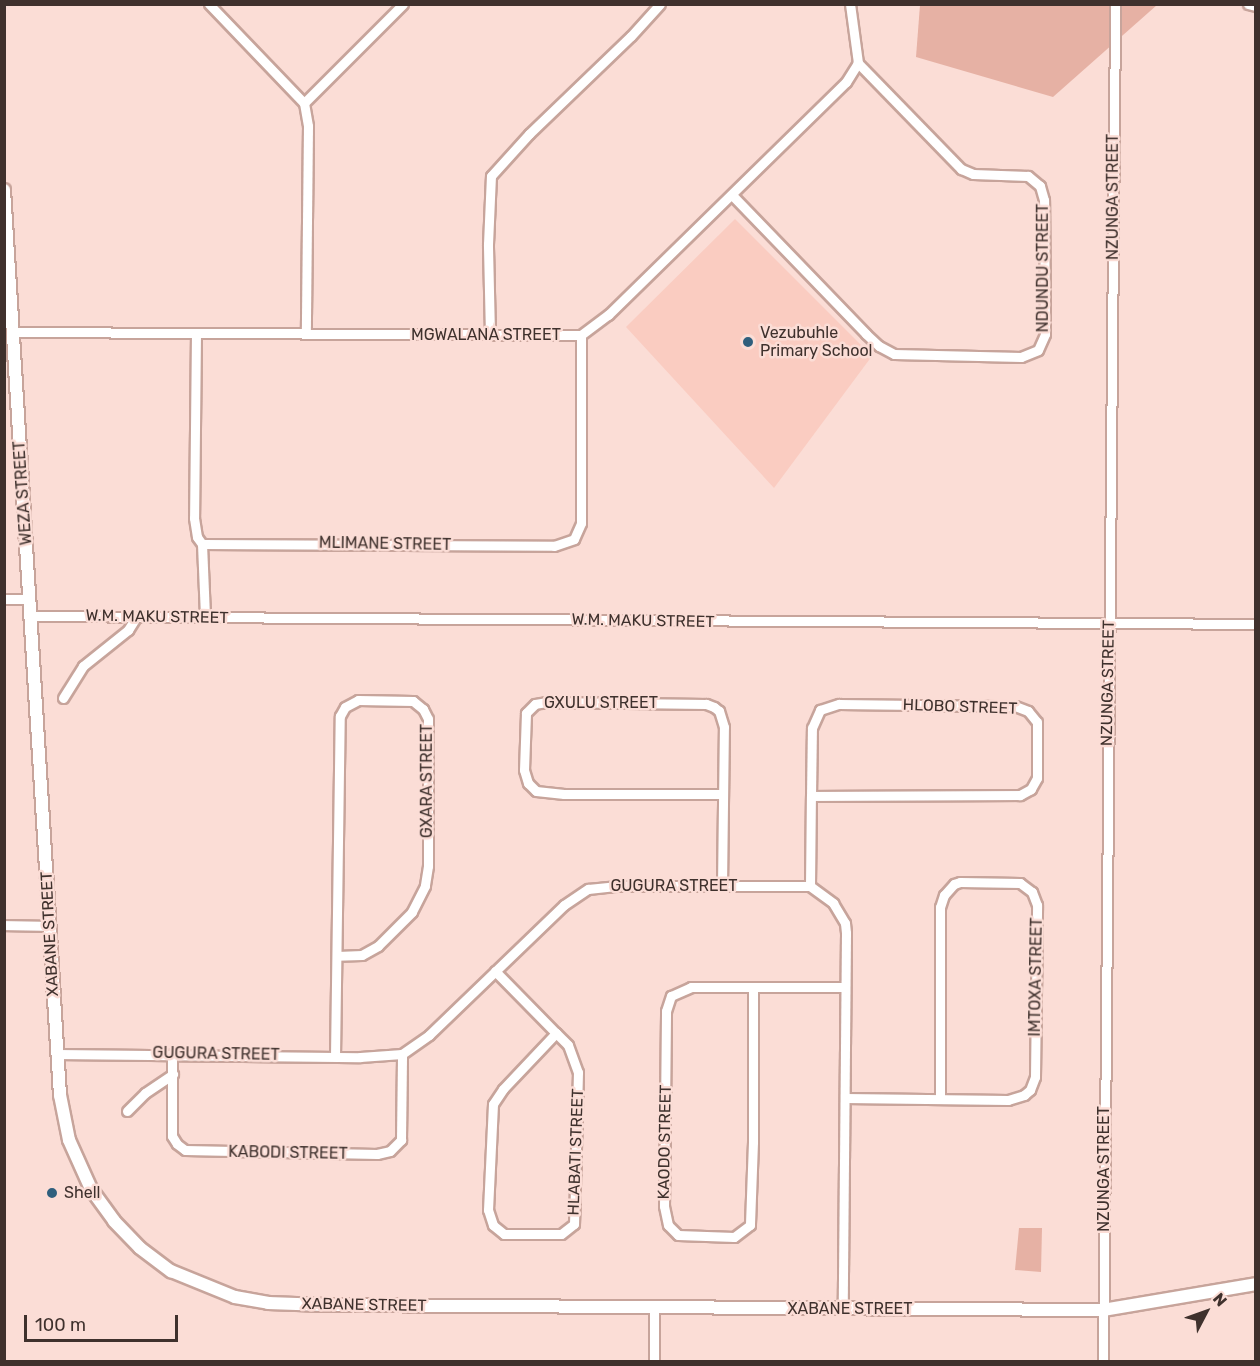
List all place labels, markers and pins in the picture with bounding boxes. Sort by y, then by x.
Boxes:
place label: Vezubuhle Primary School [760,323,873,361]
marker: Vezubuhle Primary School [741,335,755,349]
place label: Shell [64,1183,100,1203]
marker: Shell [45,1186,59,1200]

